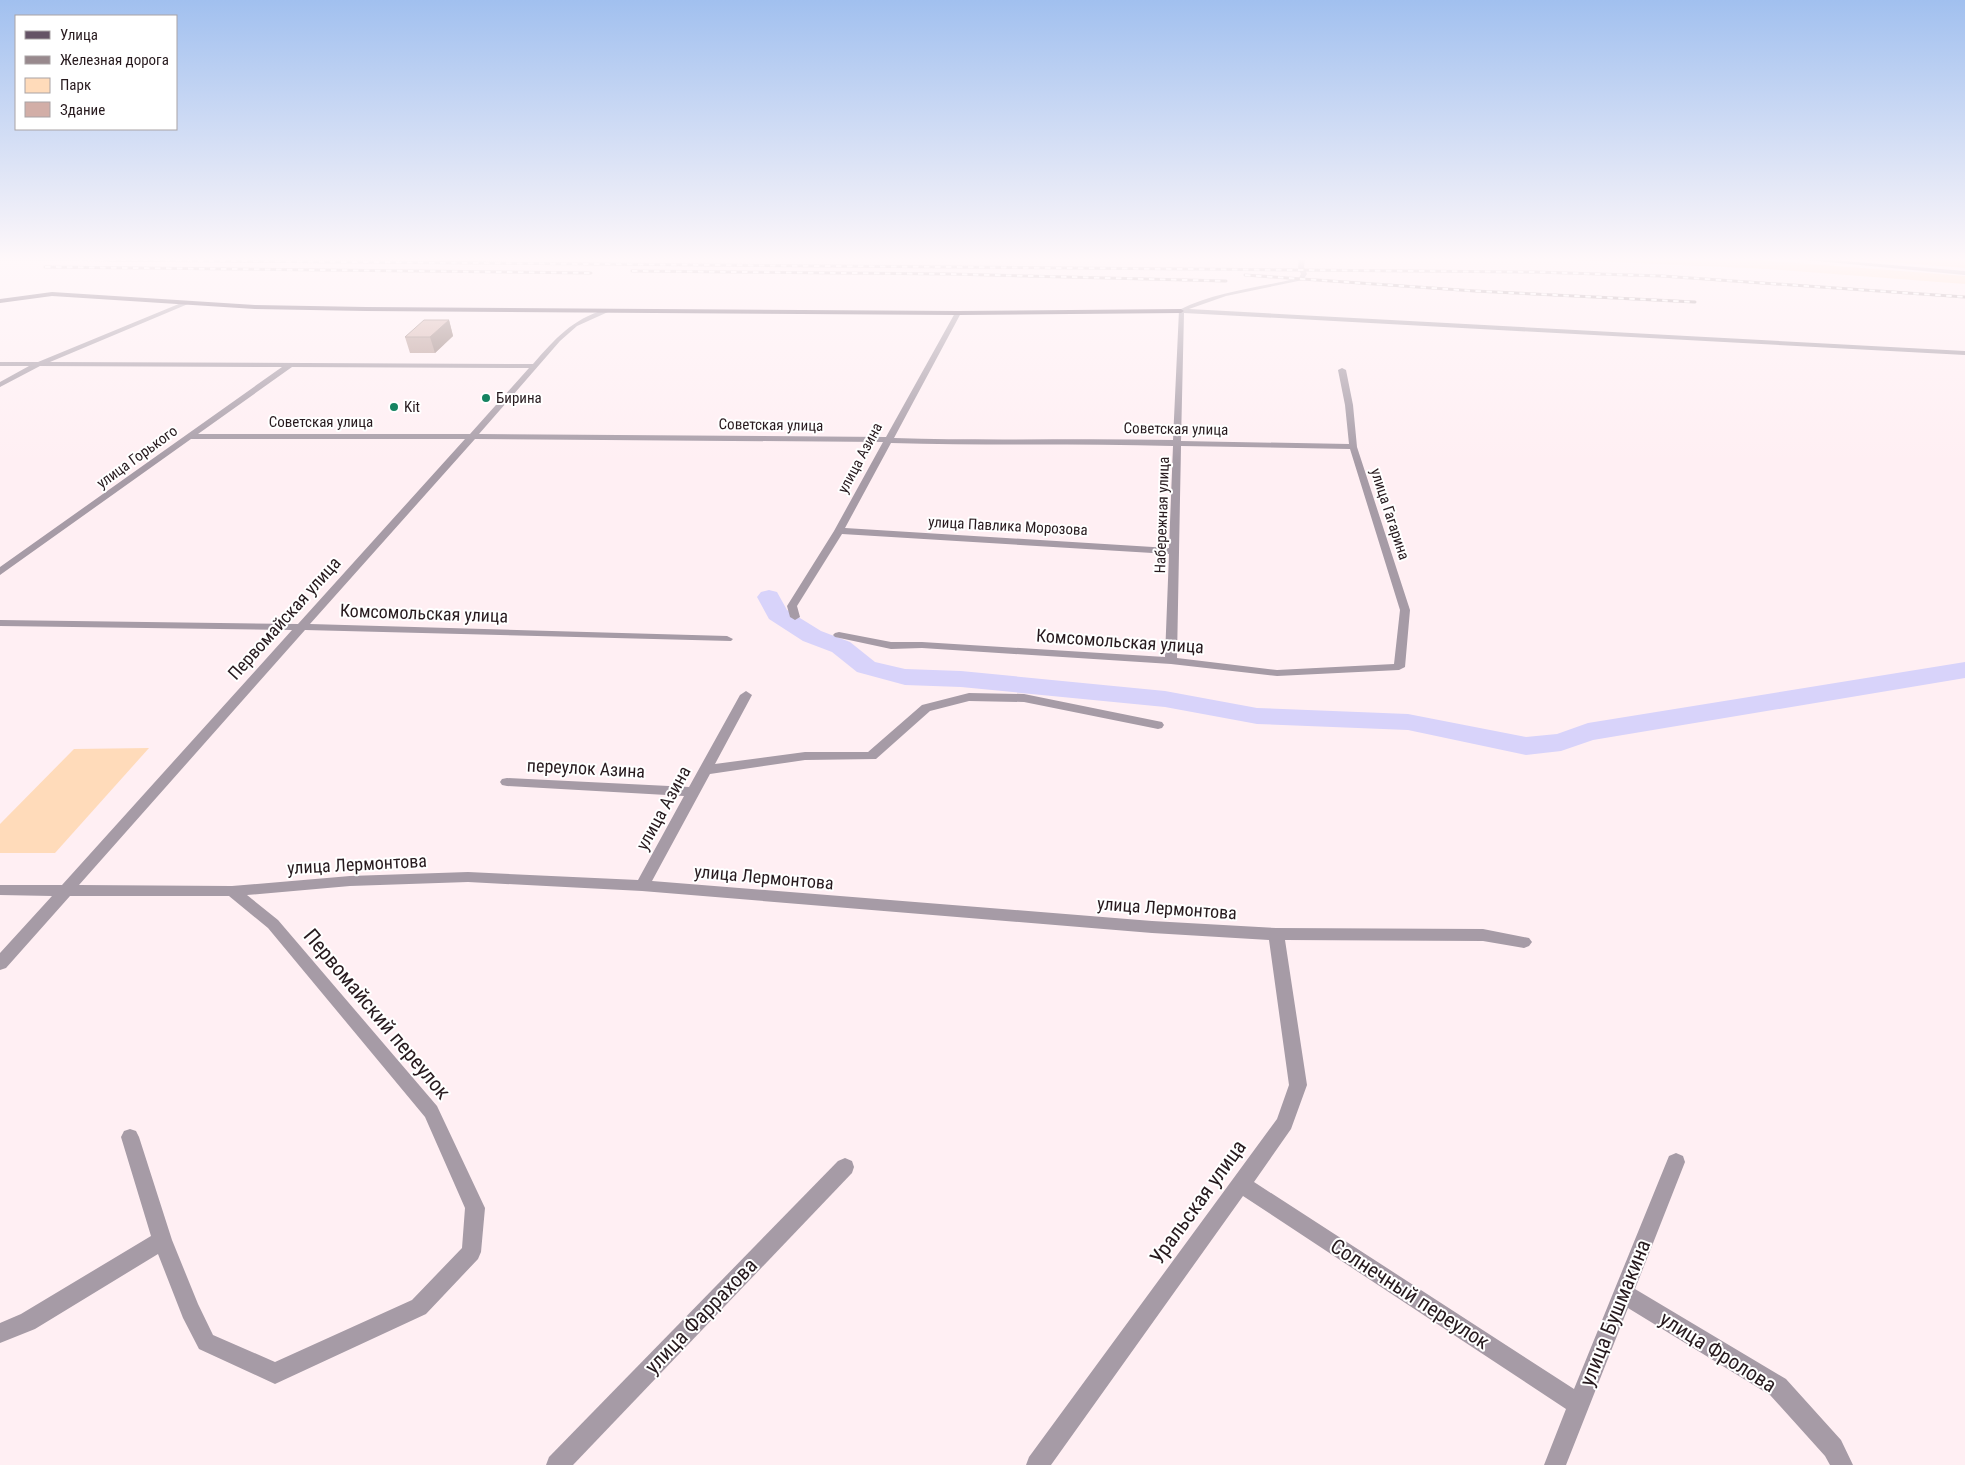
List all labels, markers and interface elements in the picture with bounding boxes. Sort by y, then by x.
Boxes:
legend [15,15,178,130]
text: Улица [60,26,98,44]
text: Железная дорога [60,51,169,69]
text: Парк [60,76,91,94]
text: Здание [60,101,105,119]
place label: Бирина [496,389,542,407]
marker: Бирина [480,392,492,404]
place label: Kit [404,398,420,416]
marker: Kit [388,401,400,413]
street label: Советская улица [269,413,373,431]
street label: Советская улица [719,415,823,435]
street label: Советская улица [1124,419,1228,439]
street label: улица Азина [834,420,886,496]
street label: улица Горького [93,422,181,492]
street label: Набережная улица [1151,456,1173,574]
street label: улица Гагарина [1367,466,1413,562]
street label: улица Павлика Морозова [928,513,1088,539]
street label: Первомайская улица [223,552,345,684]
street label: Комсомольская улица [340,600,508,626]
street label: Комсомольская улица [1035,625,1205,657]
street label: переулок Азина [526,754,646,782]
street label: улица Азина [631,762,695,854]
street label: улица Лермонтова [287,850,427,878]
street label: улица Лермонтова [693,860,835,894]
street label: улица Лермонтова [1096,893,1238,923]
street label: Первомайский переулок [299,924,455,1104]
street label: Уральская улица [1145,1135,1251,1269]
street label: Солнечный переулок [1326,1234,1494,1354]
street label: улица Бушмакина [1575,1236,1655,1390]
street label: улица Фаррахова [640,1253,762,1379]
street label: улица Фролова [1655,1307,1781,1397]

